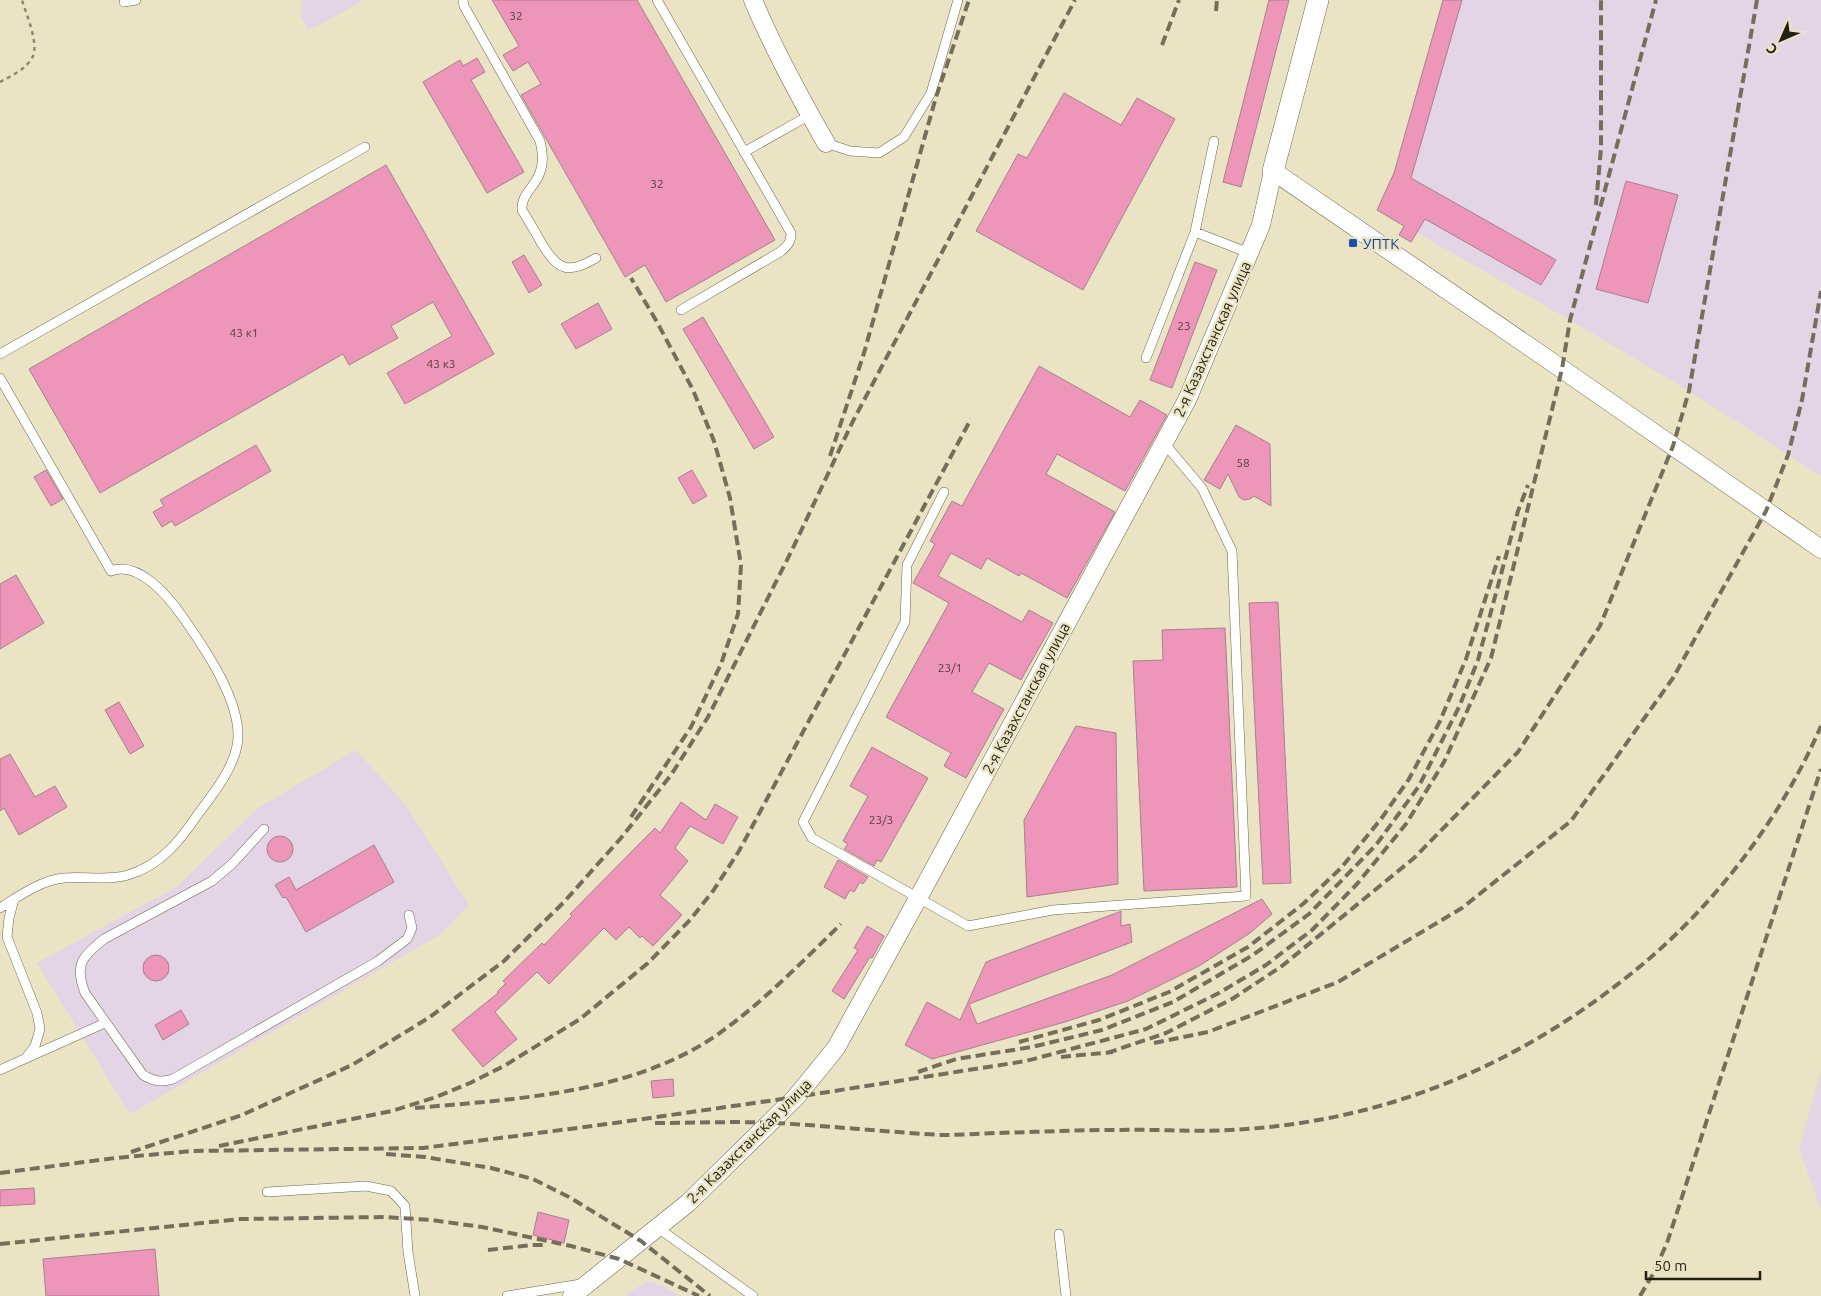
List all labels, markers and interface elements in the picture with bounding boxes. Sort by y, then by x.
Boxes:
house number: 32 [509,9,523,22]
north arrow [1756,15,1806,65]
text: С [1763,40,1781,58]
house number: 32 [650,177,664,190]
place label: УПТК [1363,235,1399,252]
marker: УПТК [1347,237,1359,249]
street label: 2-я Казахстанская улица [1170,258,1254,420]
house number: 23 [1177,319,1191,332]
house number: 43 к1 [229,326,259,339]
house number: 43 к3 [426,357,456,370]
house number: 58 [1236,456,1250,469]
street label: 2-я Казахстанская улица [979,620,1073,776]
house number: 23/1 [938,661,962,674]
house number: 23/3 [869,813,893,826]
street label: 2-я Казахстанская улица [683,1075,815,1207]
scale bar [1646,1248,1760,1280]
text: 50 m [1654,1257,1687,1274]

